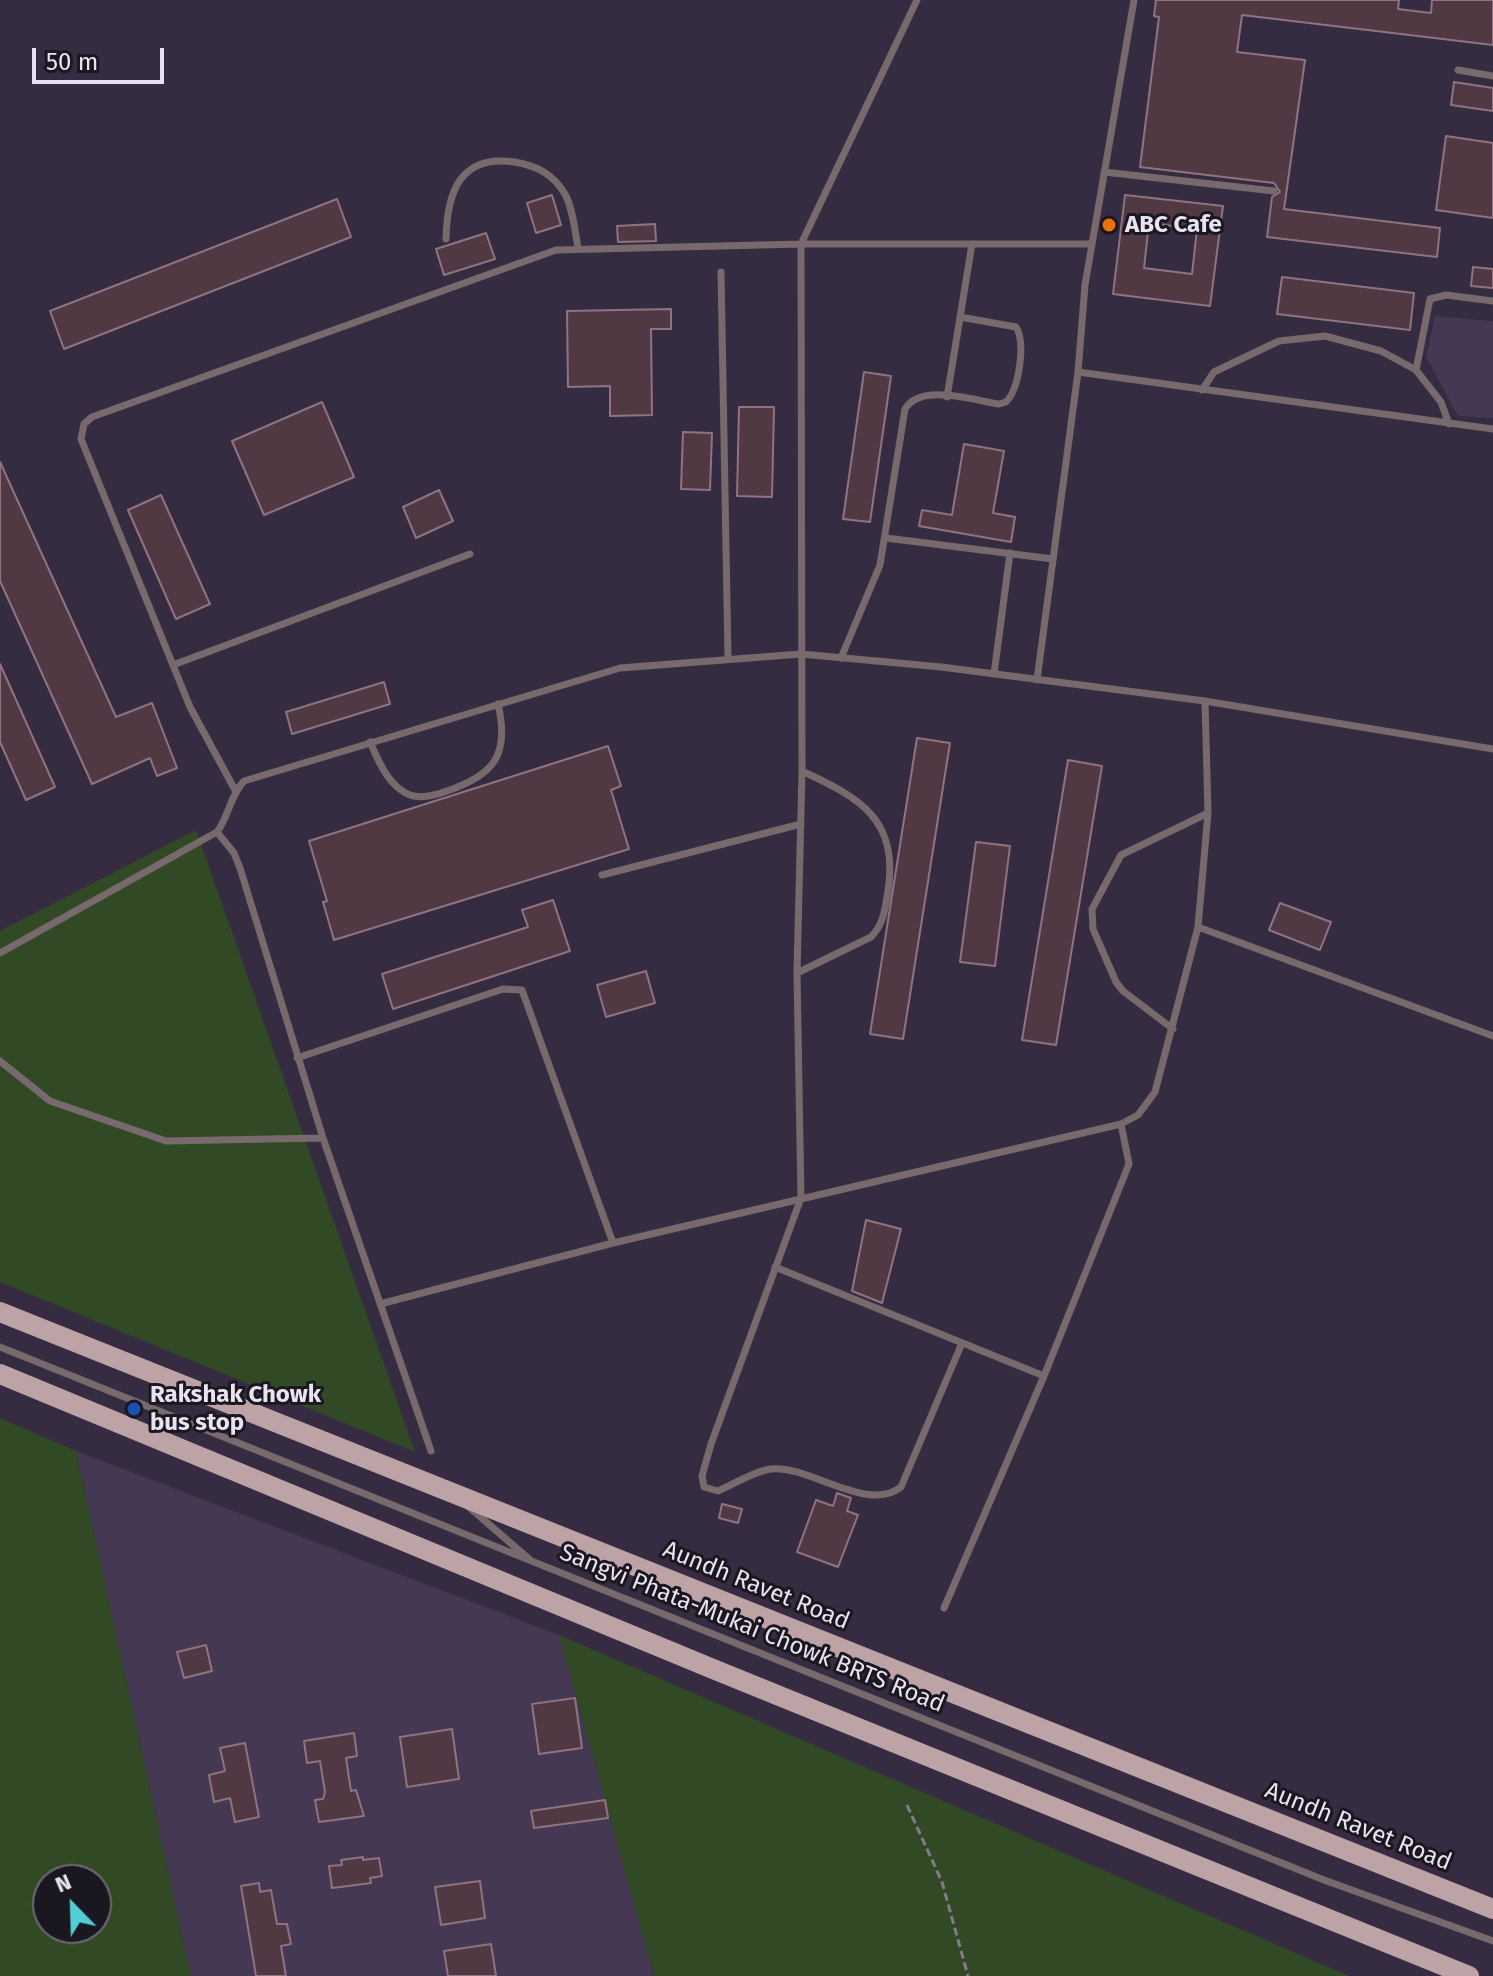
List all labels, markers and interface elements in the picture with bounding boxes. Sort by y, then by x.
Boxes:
scale bar [36,32,168,82]
text: 50 m [46,48,98,76]
place label: ABC Cafe [1125,211,1222,239]
marker: ABC Cafe [1100,216,1118,234]
place label: Rakshak Chowk bus stop [150,1381,321,1437]
marker: Rakshak Chowk bus stop [125,1400,143,1418]
street label: Aundh Ravet Road [658,1535,854,1637]
street label: Sangvi Phata-Mukai Chowk BRTS Road [555,1538,949,1720]
street label: Aundh Ravet Road [1260,1776,1456,1878]
north arrow [32,1864,112,1944]
text: N [51,1868,75,1899]

